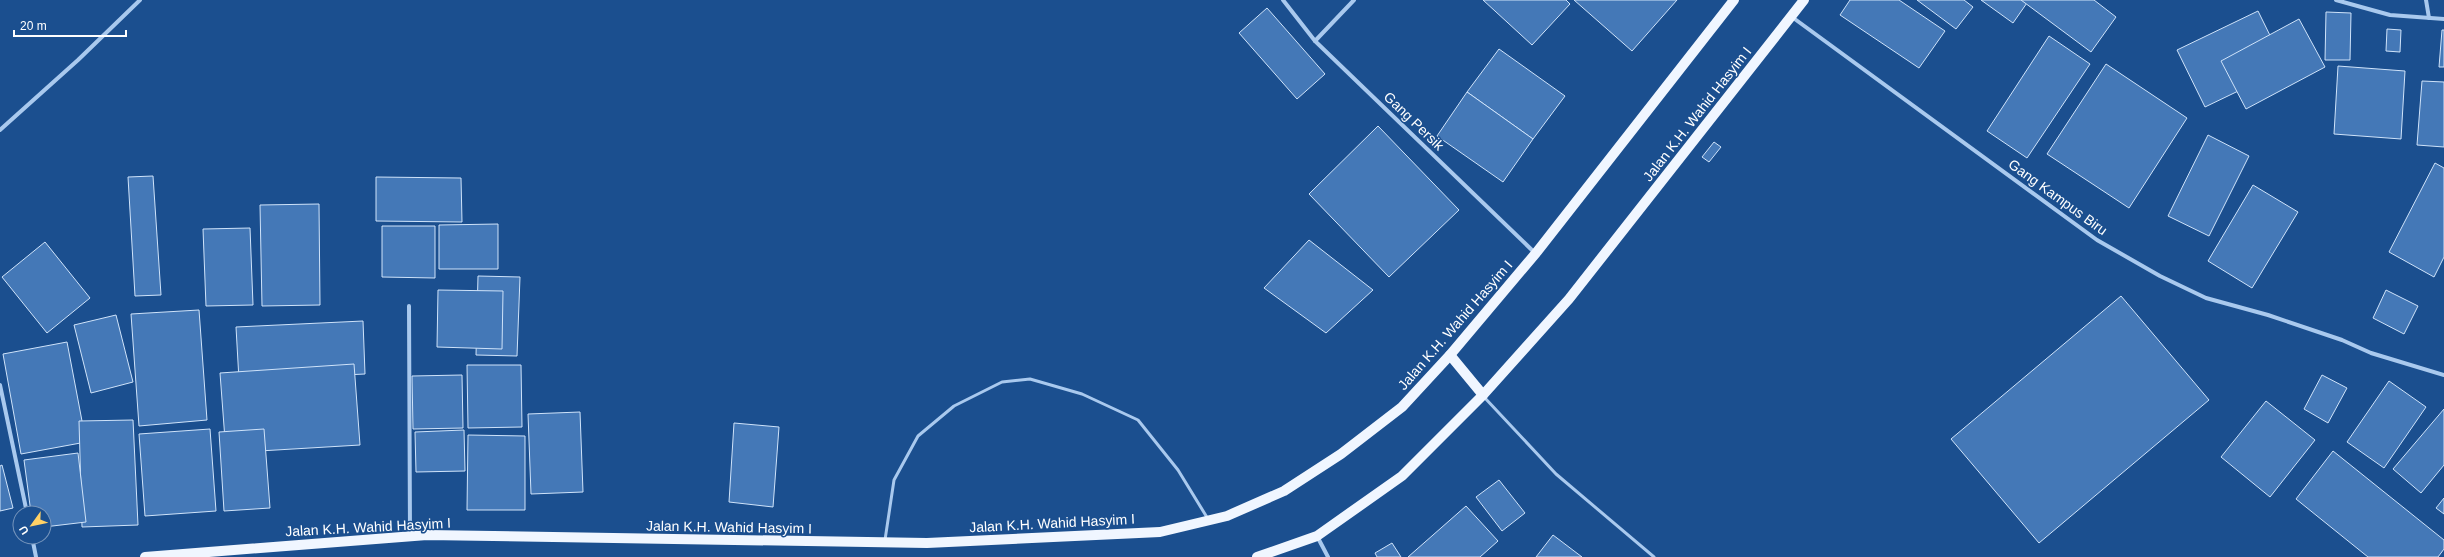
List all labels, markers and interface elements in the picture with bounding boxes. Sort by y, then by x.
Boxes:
scale bar [14,12,126,38]
text: 20 m [20,19,47,33]
street label: Jalan K.H. Wahid Hasyim I [1640,44,1754,184]
street label: Gang Persik [1381,88,1448,154]
street label: Gang Kampus Biru [2005,156,2111,238]
street label: Jalan K.H. Wahid Hasyim I [1395,257,1515,393]
north arrow [12,505,52,545]
street label: Jalan K.H. Wahid Hasyim I [969,511,1135,535]
street label: Jalan K.H. Wahid Hasyim I [285,515,451,539]
street label: Jalan K.H. Wahid Hasyim I [646,518,812,536]
text: U [16,524,31,537]

